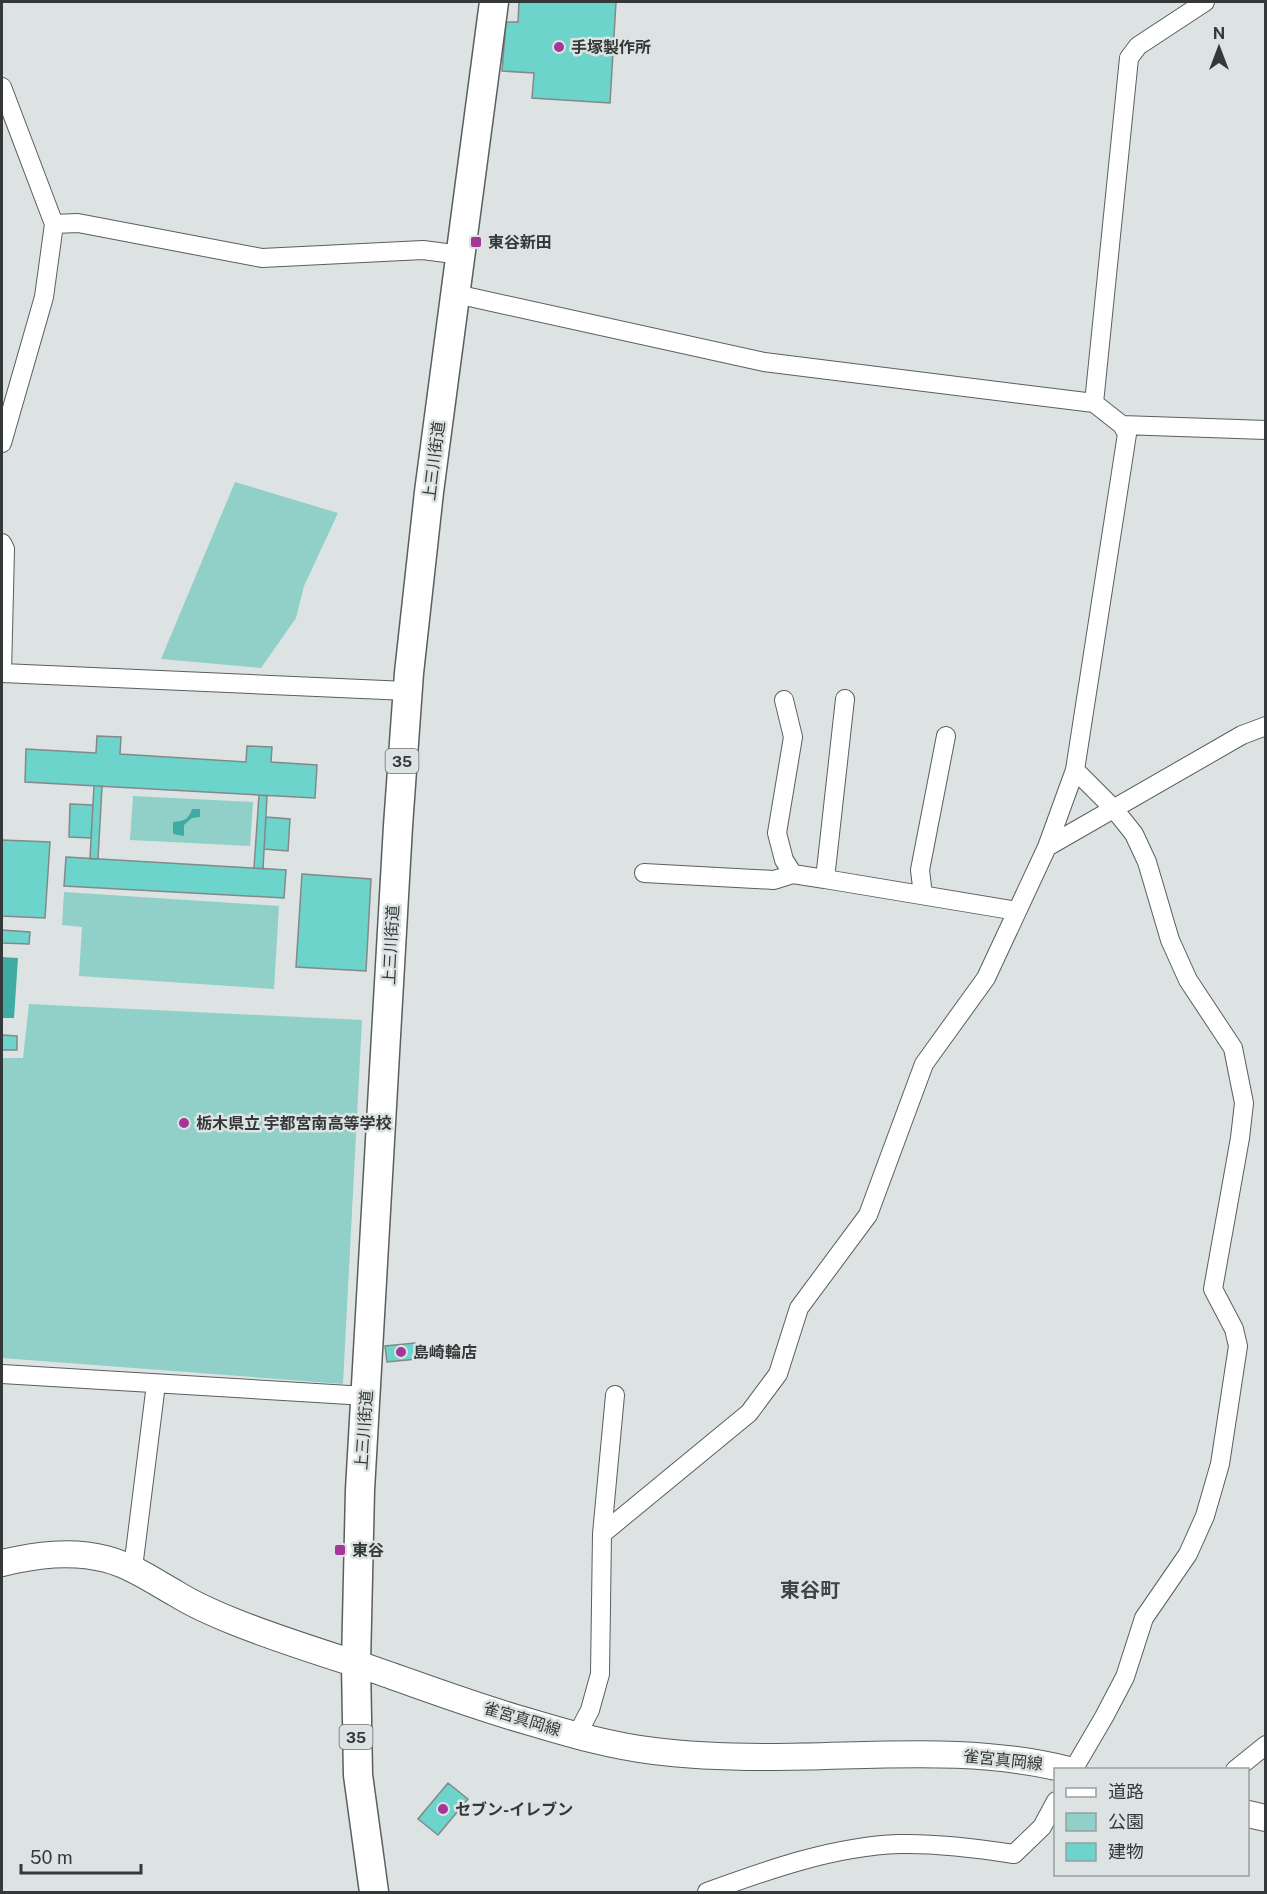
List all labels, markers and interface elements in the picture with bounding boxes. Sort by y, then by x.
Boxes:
north arrow [1189,18,1249,78]
text: N [1213,24,1225,43]
place label: 手塚製作所 [571,38,651,57]
marker: 手塚製作所 [552,40,566,54]
place label: 東谷新田 [488,233,552,252]
marker: 東谷新田 [469,235,483,249]
street label: 上三川街道 [420,420,448,502]
road number: 35 [386,749,418,773]
street label: 上三川街道 [379,905,403,985]
place label: 栃木県立 宇都宮南高等学校 [196,1114,392,1133]
marker: 栃木県立 宇都宮南高等学校 [177,1116,191,1130]
place label: 島崎輪店 [413,1343,477,1362]
marker: 島崎輪店 [394,1345,408,1359]
street label: 上三川街道 [352,1389,376,1471]
place label: 東谷 [352,1541,384,1560]
marker: 東谷 [333,1543,347,1557]
district label: 東谷町 [780,1578,840,1602]
street label: 雀宮真岡線 [481,1698,563,1740]
road number: 35 [340,1725,372,1749]
street label: 雀宮真岡線 [962,1746,1044,1774]
legend [1054,1768,1249,1876]
text: 道路 [1108,1781,1144,1802]
place label: セブン-イレブン [455,1800,573,1819]
marker: セブン-イレブン [436,1802,450,1816]
text: 公園 [1108,1811,1144,1832]
scale bar [21,1837,141,1875]
text: 建物 [1108,1841,1144,1862]
text: 50 m [30,1847,73,1868]

